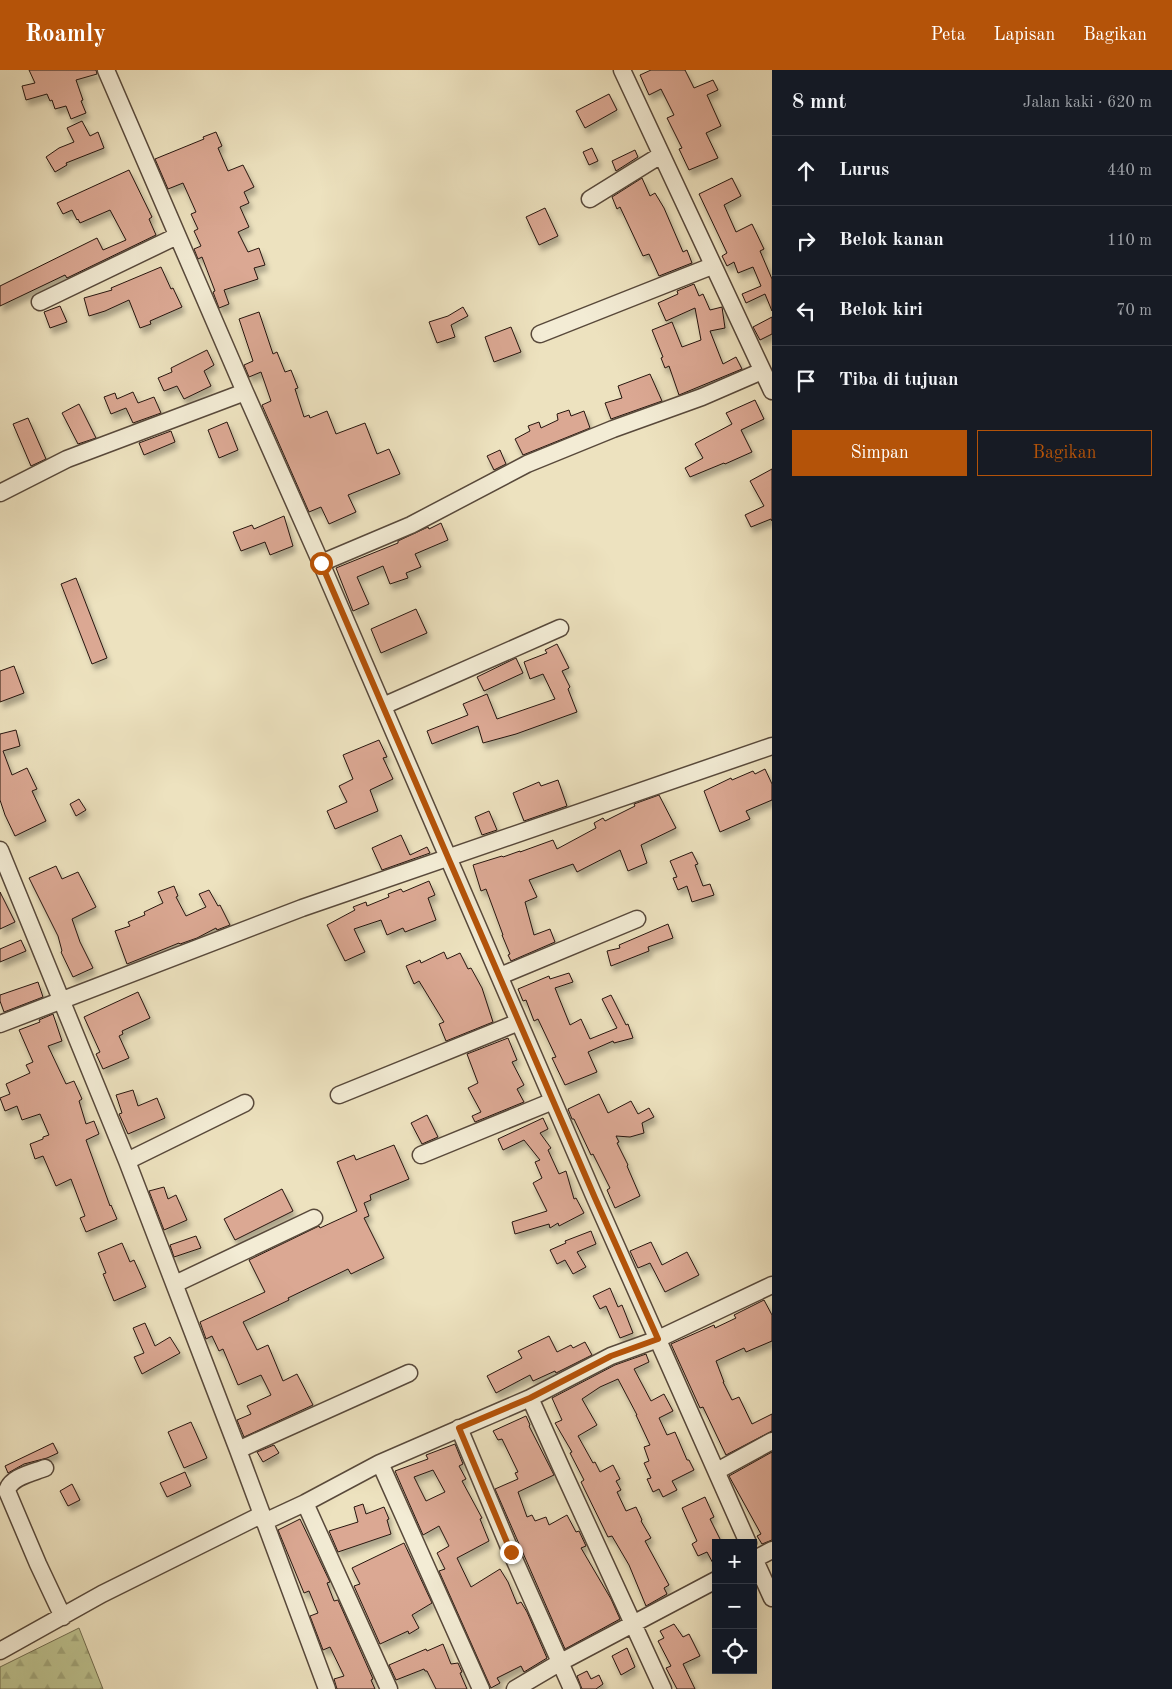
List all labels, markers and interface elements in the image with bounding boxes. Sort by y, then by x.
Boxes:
text: Roamly [25,23,106,47]
text: Peta [931,26,966,44]
text: Lapisan [994,26,1055,44]
text: Bagikan [1083,26,1147,44]
text: 8 mnt [792,92,846,113]
text: Jalan kaki · 620 m [1023,95,1152,111]
icon: ahead [792,157,820,185]
text: Lurus [839,161,889,180]
text: 440 m [1107,163,1152,179]
icon: right [792,227,820,255]
text: Belok kanan [839,231,944,250]
text: 110 m [1107,233,1152,249]
icon: left [792,297,820,325]
text: Belok kiri [839,301,923,320]
text: 70 m [1116,303,1152,319]
icon: arrive [792,367,820,395]
text: Tiba di tujuan [839,371,959,390]
button: Simpan [792,430,967,476]
button: Bagikan [977,430,1152,476]
route start [310,552,333,575]
map controls [712,1539,757,1674]
button: + [712,1539,757,1584]
route end [500,1541,523,1564]
button: − [712,1584,757,1629]
button: locate [712,1629,757,1674]

